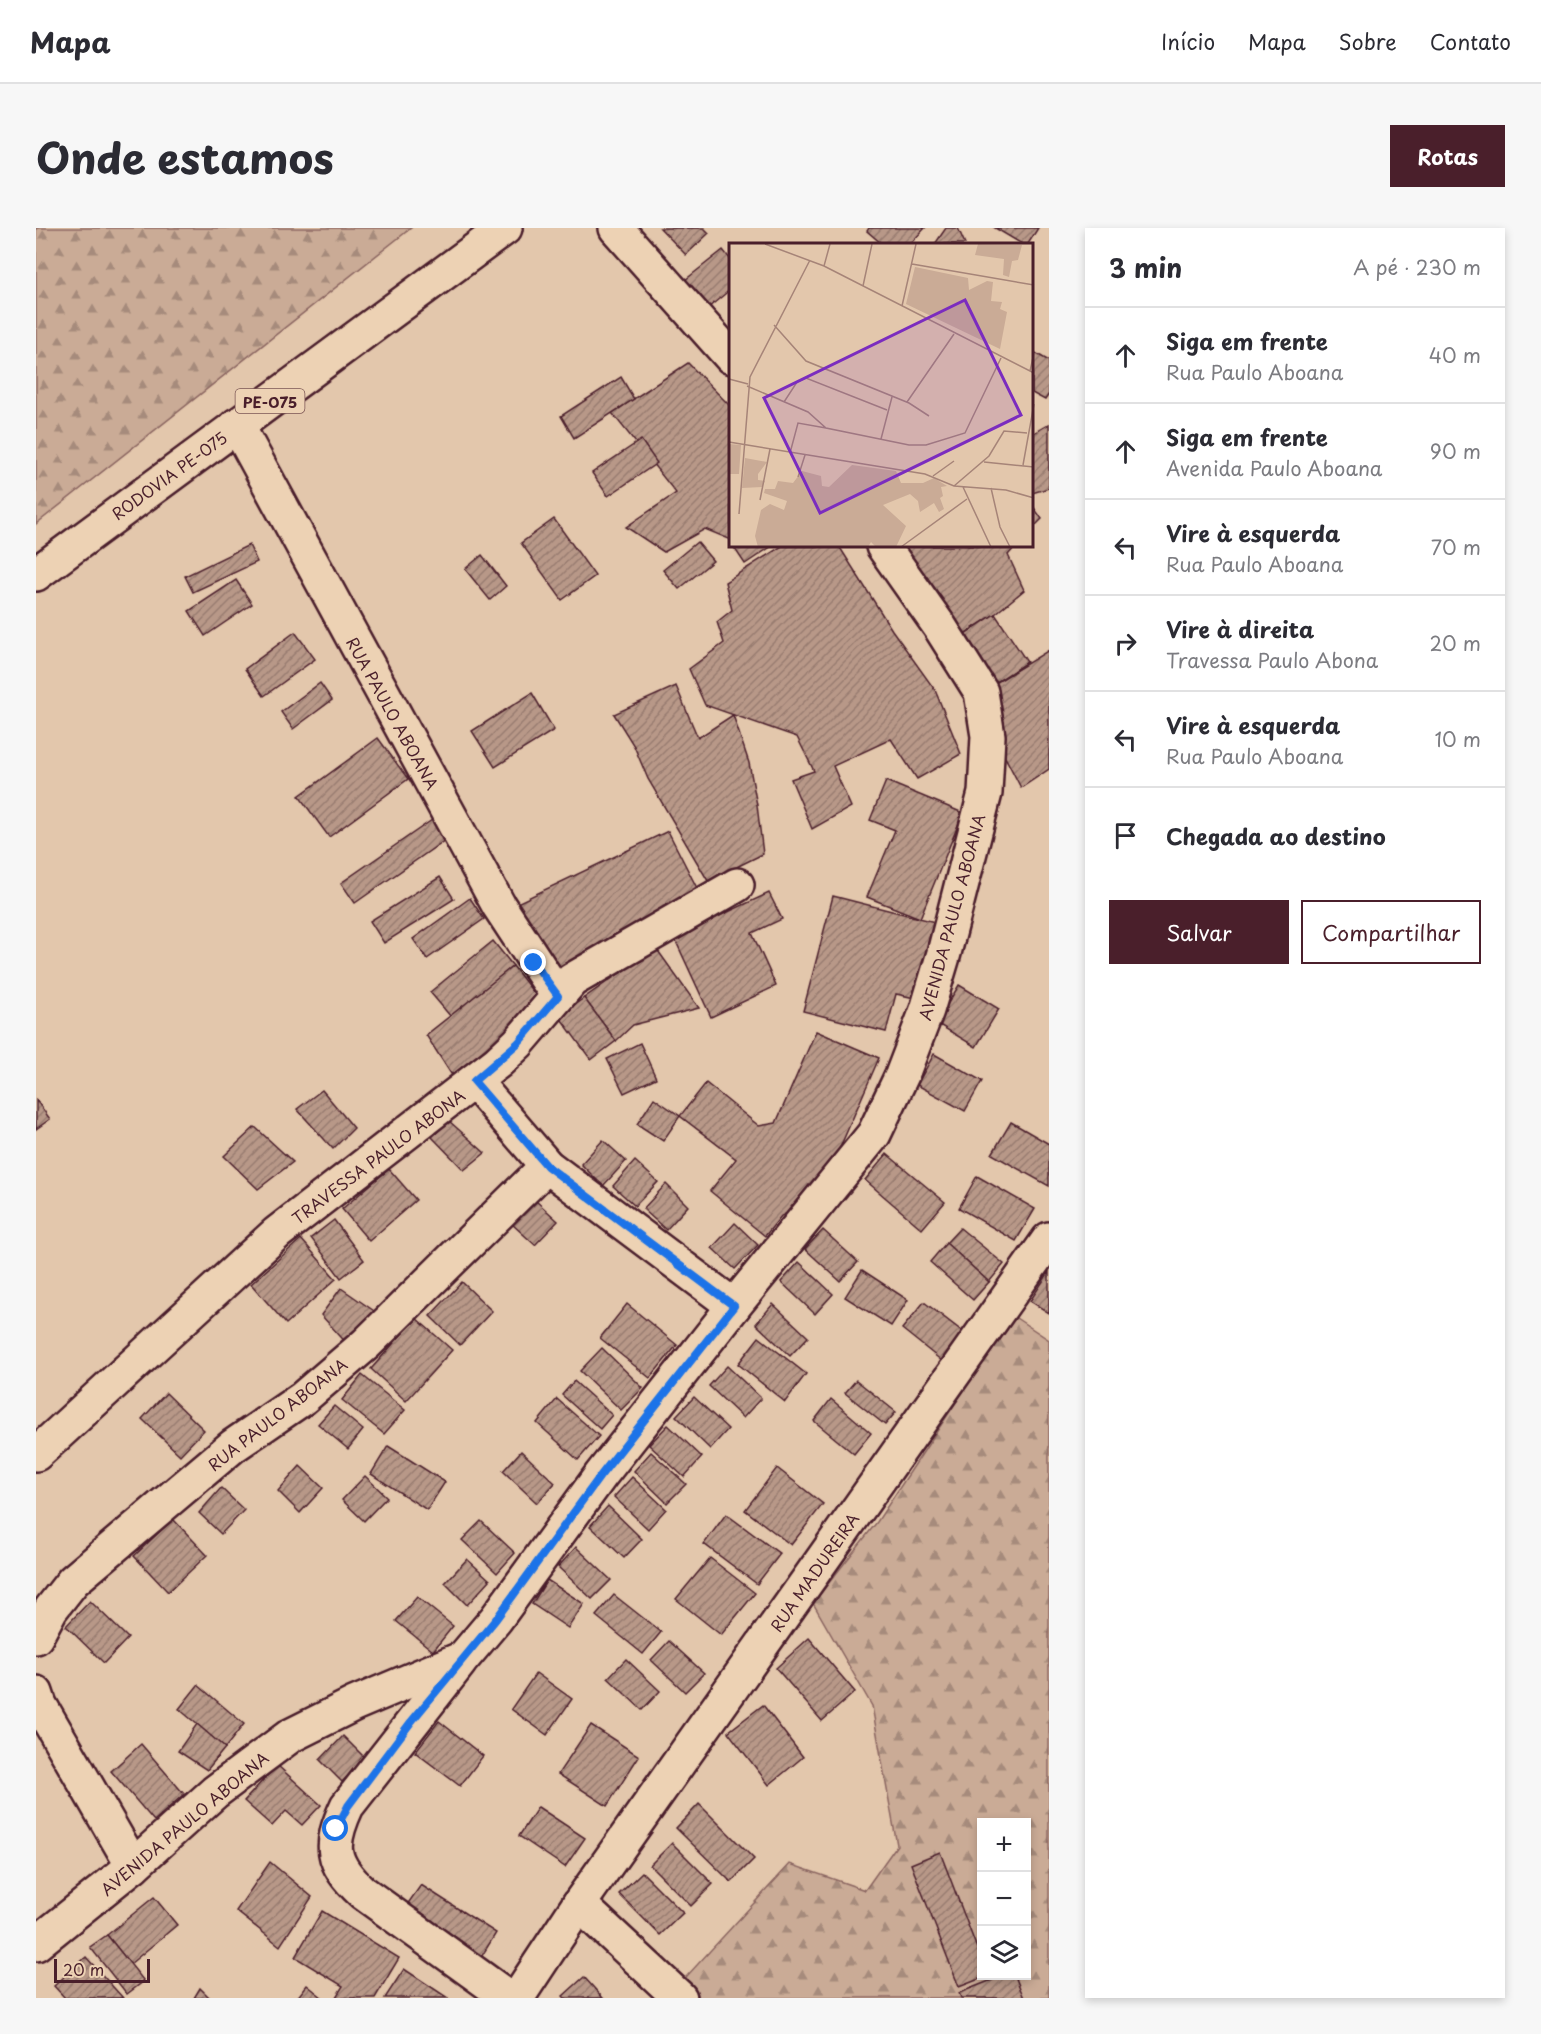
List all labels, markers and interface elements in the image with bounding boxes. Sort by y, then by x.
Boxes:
text: Mapa [30,20,111,63]
text: Início [1161,25,1215,57]
text: Mapa [1248,25,1306,57]
text: Sobre [1339,25,1397,57]
text: Contato [1430,25,1511,57]
text: Onde estamos [36,125,334,188]
button: Rotas [1390,125,1505,187]
inset map [729,243,1034,548]
text: 3 min [1109,248,1182,287]
text: A pé · 230 m [1353,252,1481,282]
text: Siga em frente [1166,324,1328,357]
icon: ahead [1109,339,1142,372]
text: 40 m [1429,340,1481,370]
text: Rua Paulo Aboana [1166,357,1343,387]
road number: PE-075 [236,389,304,413]
text: Siga em frente [1166,420,1328,453]
street label: RODOVIA PE-075 [106,425,232,525]
icon: ahead [1109,435,1142,468]
text: 90 m [1430,436,1481,466]
text: Avenida Paulo Aboana [1166,453,1382,483]
text: Vire à esquerda [1166,516,1340,549]
icon: left [1109,531,1142,564]
text: 70 m [1431,532,1481,562]
text: Rua Paulo Aboana [1166,549,1343,579]
text: Vire à direita [1166,612,1314,645]
icon: right [1109,627,1142,660]
text: 20 m [1429,628,1481,658]
street label: RUA PAULO ABOANA [341,632,445,794]
text: Travessa Paulo Abona [1166,645,1378,675]
text: Vire à esquerda [1166,708,1340,741]
icon: left [1109,723,1142,756]
text: 10 m [1434,724,1481,754]
text: Rua Paulo Aboana [1166,741,1343,771]
street label: AVENIDA PAULO ABOANA [912,811,990,1023]
icon: arrive [1109,819,1142,852]
text: Chegada ao destino [1166,819,1386,852]
button: Salvar [1109,900,1289,964]
button: Compartilhar [1301,900,1481,964]
route end [520,949,546,975]
street label: TRAVESSA PAULO ABONA [286,1083,470,1229]
street label: RUA PAULO ABOANA [202,1352,352,1476]
street label: RUA MADUREIRA [764,1508,864,1636]
street label: AVENIDA PAULO ABOANA [95,1745,273,1901]
route start [322,1815,348,1841]
map controls [977,1818,1031,1980]
button: + [977,1818,1031,1872]
button: − [977,1872,1031,1926]
button: layers [977,1926,1031,1980]
scale bar [54,1956,150,1984]
text: 20 m [63,1957,104,1981]

